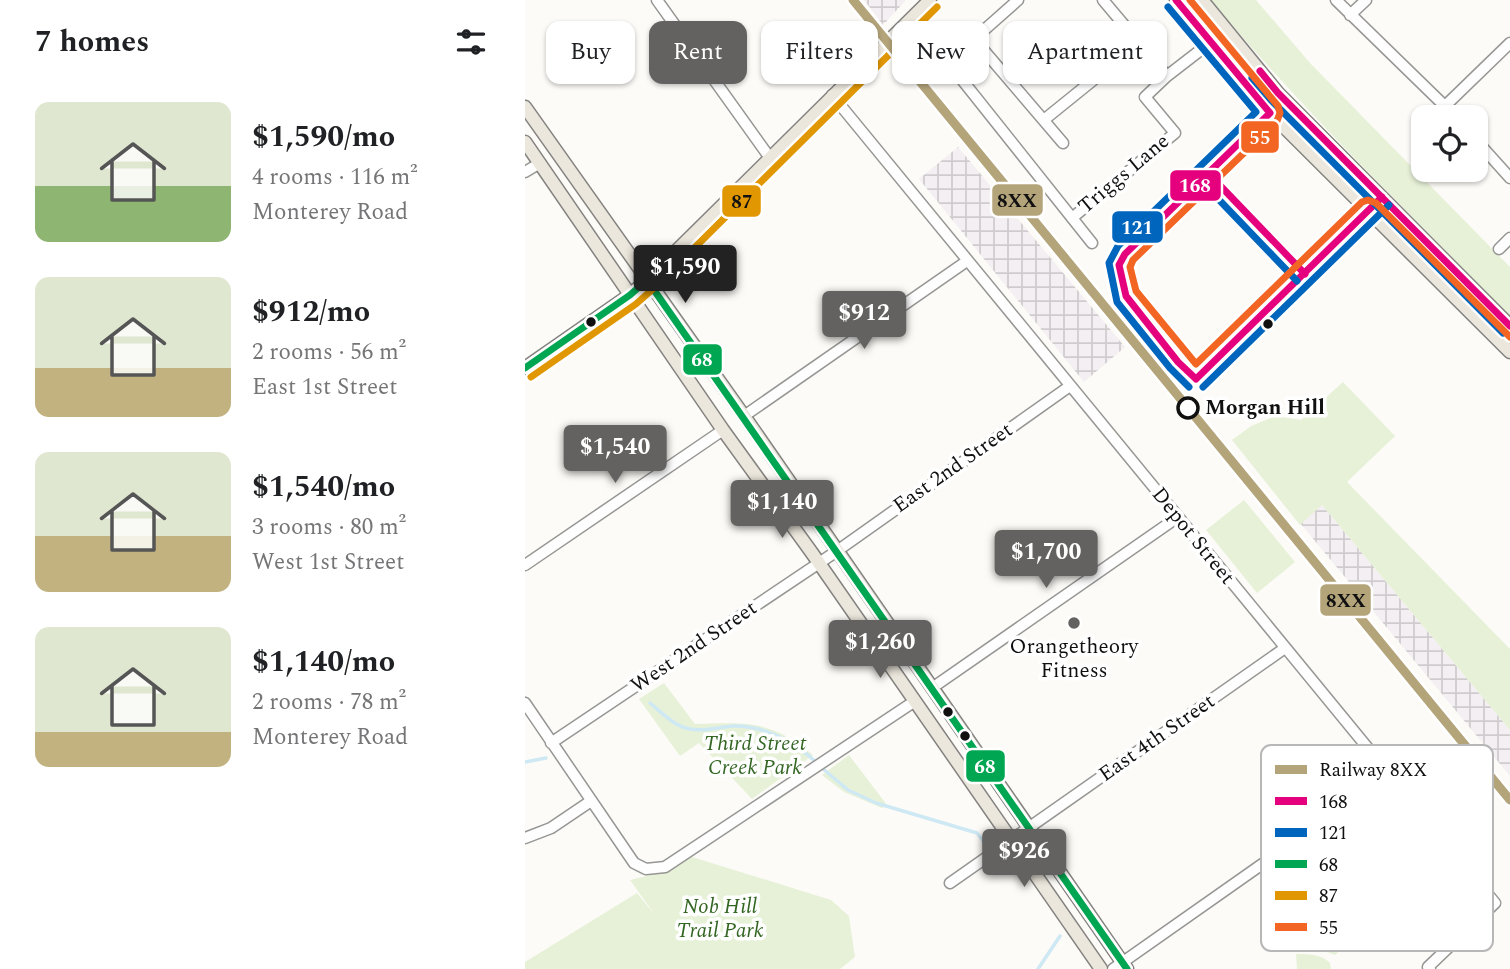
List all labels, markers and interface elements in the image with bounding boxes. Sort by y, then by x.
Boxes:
text: 7 homes [35,19,149,65]
chip: Buy [546,21,635,84]
chip: Rent [649,21,747,84]
chip: Filters [761,21,878,84]
chip: New [892,21,989,84]
chip: Apartment [1003,21,1167,84]
icon: filters [452,23,490,61]
map controls [1411,105,1488,182]
button: locate [1411,105,1488,182]
text: $1,590/mo [252,114,395,160]
line badge: 55 [1240,120,1280,154]
text: 55 [1249,124,1271,153]
street label: Triggs Lane [1071,126,1177,222]
icon: home [91,130,175,214]
text: 4 rooms · 116 m² [252,160,418,195]
line badge: 168 [1169,169,1222,202]
text: 168 [1179,172,1211,201]
line badge: 8XX [991,183,1044,217]
line badge: 87 [721,184,762,218]
text: 8XX [997,187,1037,216]
text: 87 [731,188,753,217]
text: Monterey Road [252,195,408,230]
line badge: 121 [1111,210,1164,244]
text: 121 [1121,214,1153,243]
pin: $1,590 [628,246,742,305]
text: $1,590 [650,250,720,285]
text: $912/mo [252,289,370,335]
pin: $912 [823,292,905,351]
text: $912 [838,296,890,331]
icon: home [91,305,175,389]
unlabelled marker [584,315,598,329]
unlabelled marker [1261,317,1275,331]
text: 2 rooms · 56 m² [252,335,406,370]
line badge: 68 [682,343,723,376]
text: 68 [691,346,713,375]
text: East 1st Street [252,370,397,405]
place label: Morgan Hill [1205,392,1325,424]
marker: Morgan Hill [1177,397,1199,419]
street label: East 2nd Street [886,415,1020,521]
pin: $1,540 [558,426,672,485]
text: $1,540 [580,430,650,465]
text: $1,540/mo [252,464,395,510]
icon: home [91,480,175,564]
pin: $1,140 [725,480,839,540]
street label: Depot Street [1144,480,1242,592]
text: $1,140 [747,485,817,520]
text: 3 rooms · 80 m² [252,510,406,545]
pin: $1,700 [989,530,1103,590]
text: $1,700 [1011,535,1081,570]
text: West 1st Street [252,545,404,580]
line badge: 8XX [1319,583,1372,617]
text: 8XX [1326,587,1366,616]
street label: West 2nd Street [624,593,764,701]
marker: Orangetheory Fitness [1066,615,1082,631]
pin: $1,260 [823,620,937,680]
text: $1,260 [845,625,915,660]
place label: Orangetheory Fitness [1010,631,1139,687]
text: $1,140/mo [252,639,395,685]
icon: home [91,655,175,739]
text: 2 rooms · 78 m² [252,685,406,720]
street label: East 4th Street [1092,686,1222,790]
unlabelled marker [941,705,955,719]
text: Monterey Road [252,720,408,755]
park label: Third Street Creek Park [704,728,806,784]
unlabelled marker [958,729,972,743]
legend [1261,745,1493,951]
line badge: 68 [965,749,1006,783]
text: 68 [974,753,996,782]
text: Railway 8XX [1319,756,1427,785]
text: 168 [1319,788,1348,817]
text: 121 [1319,819,1348,848]
pin: $926 [983,830,1065,889]
text: $926 [998,834,1050,869]
text: 68 [1319,851,1338,880]
text: 87 [1319,882,1338,911]
park label: Nob Hill Trail Park [677,891,764,947]
text: 55 [1319,914,1338,943]

